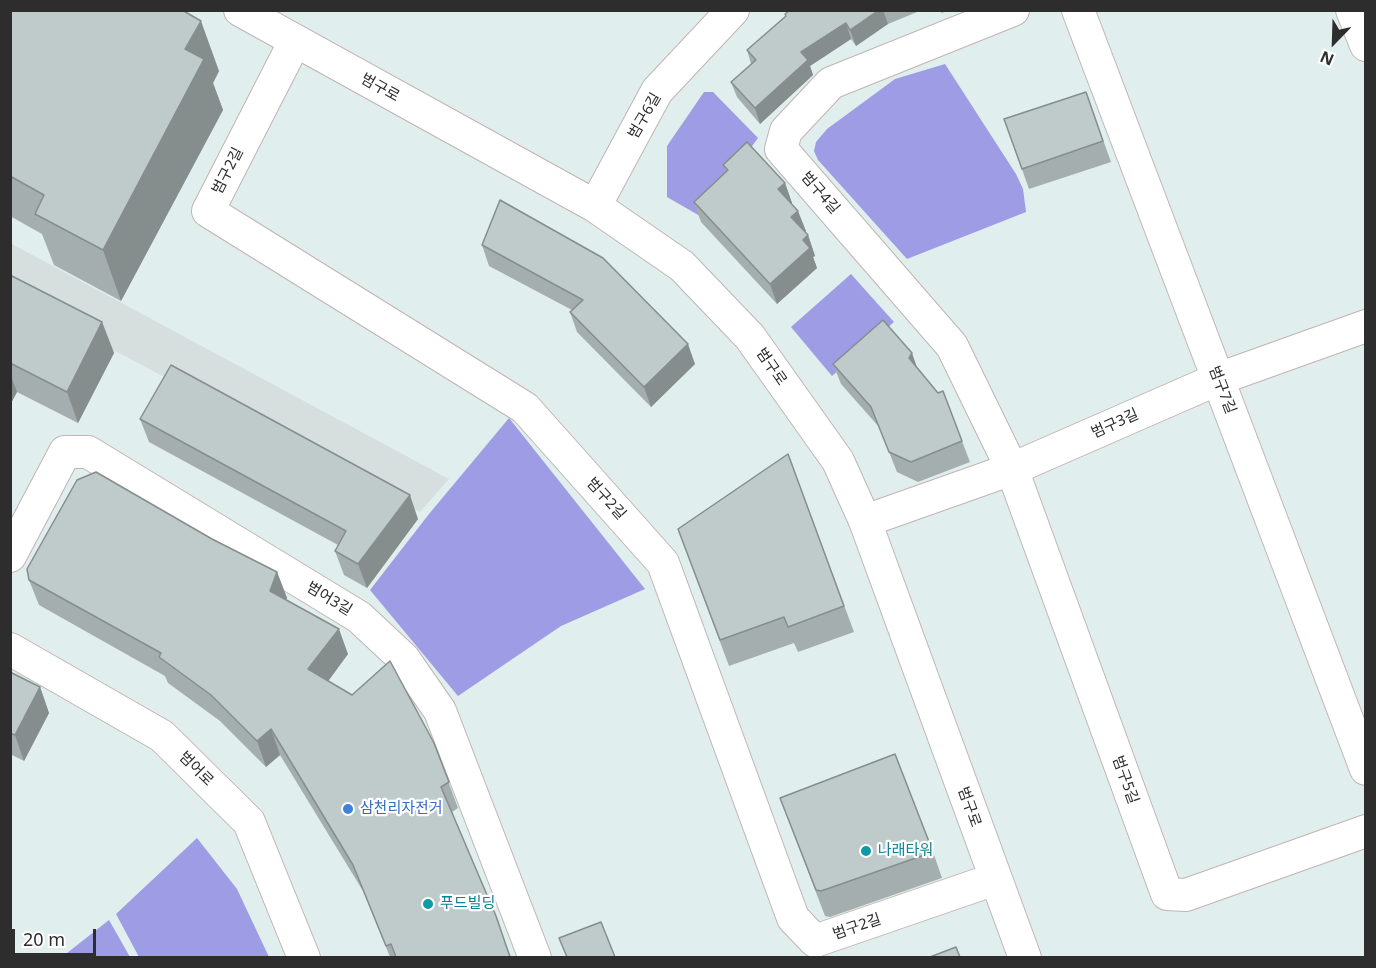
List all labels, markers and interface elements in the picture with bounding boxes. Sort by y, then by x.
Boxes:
north arrow [1304,12,1364,72]
text: N [1317,46,1337,71]
street label: 범구로 [358,70,402,106]
street label: 범구6길 [625,90,665,142]
street label: 범구2길 [209,145,247,197]
street label: 범구4길 [797,168,843,218]
street label: 범구로 [752,345,790,389]
street label: 범구7길 [1205,363,1239,417]
street label: 범구3길 [1089,406,1141,442]
street label: 범구2길 [583,474,629,524]
street label: 범어3길 [303,578,355,620]
street label: 범어로 [175,748,217,790]
street label: 범구5길 [1108,753,1142,807]
street label: 범구로 [953,784,985,830]
place label: 삼천리자전거 [360,800,443,818]
marker: 삼천리자전거 [341,802,355,816]
place label: 나래타워 [878,842,933,860]
marker: 나래타워 [859,844,873,858]
place label: 푸드빌딩 [440,895,495,913]
marker: 푸드빌딩 [421,897,435,911]
street label: 범구2길 [830,910,884,944]
scale bar [15,917,99,955]
text: 20 m [23,927,65,951]

